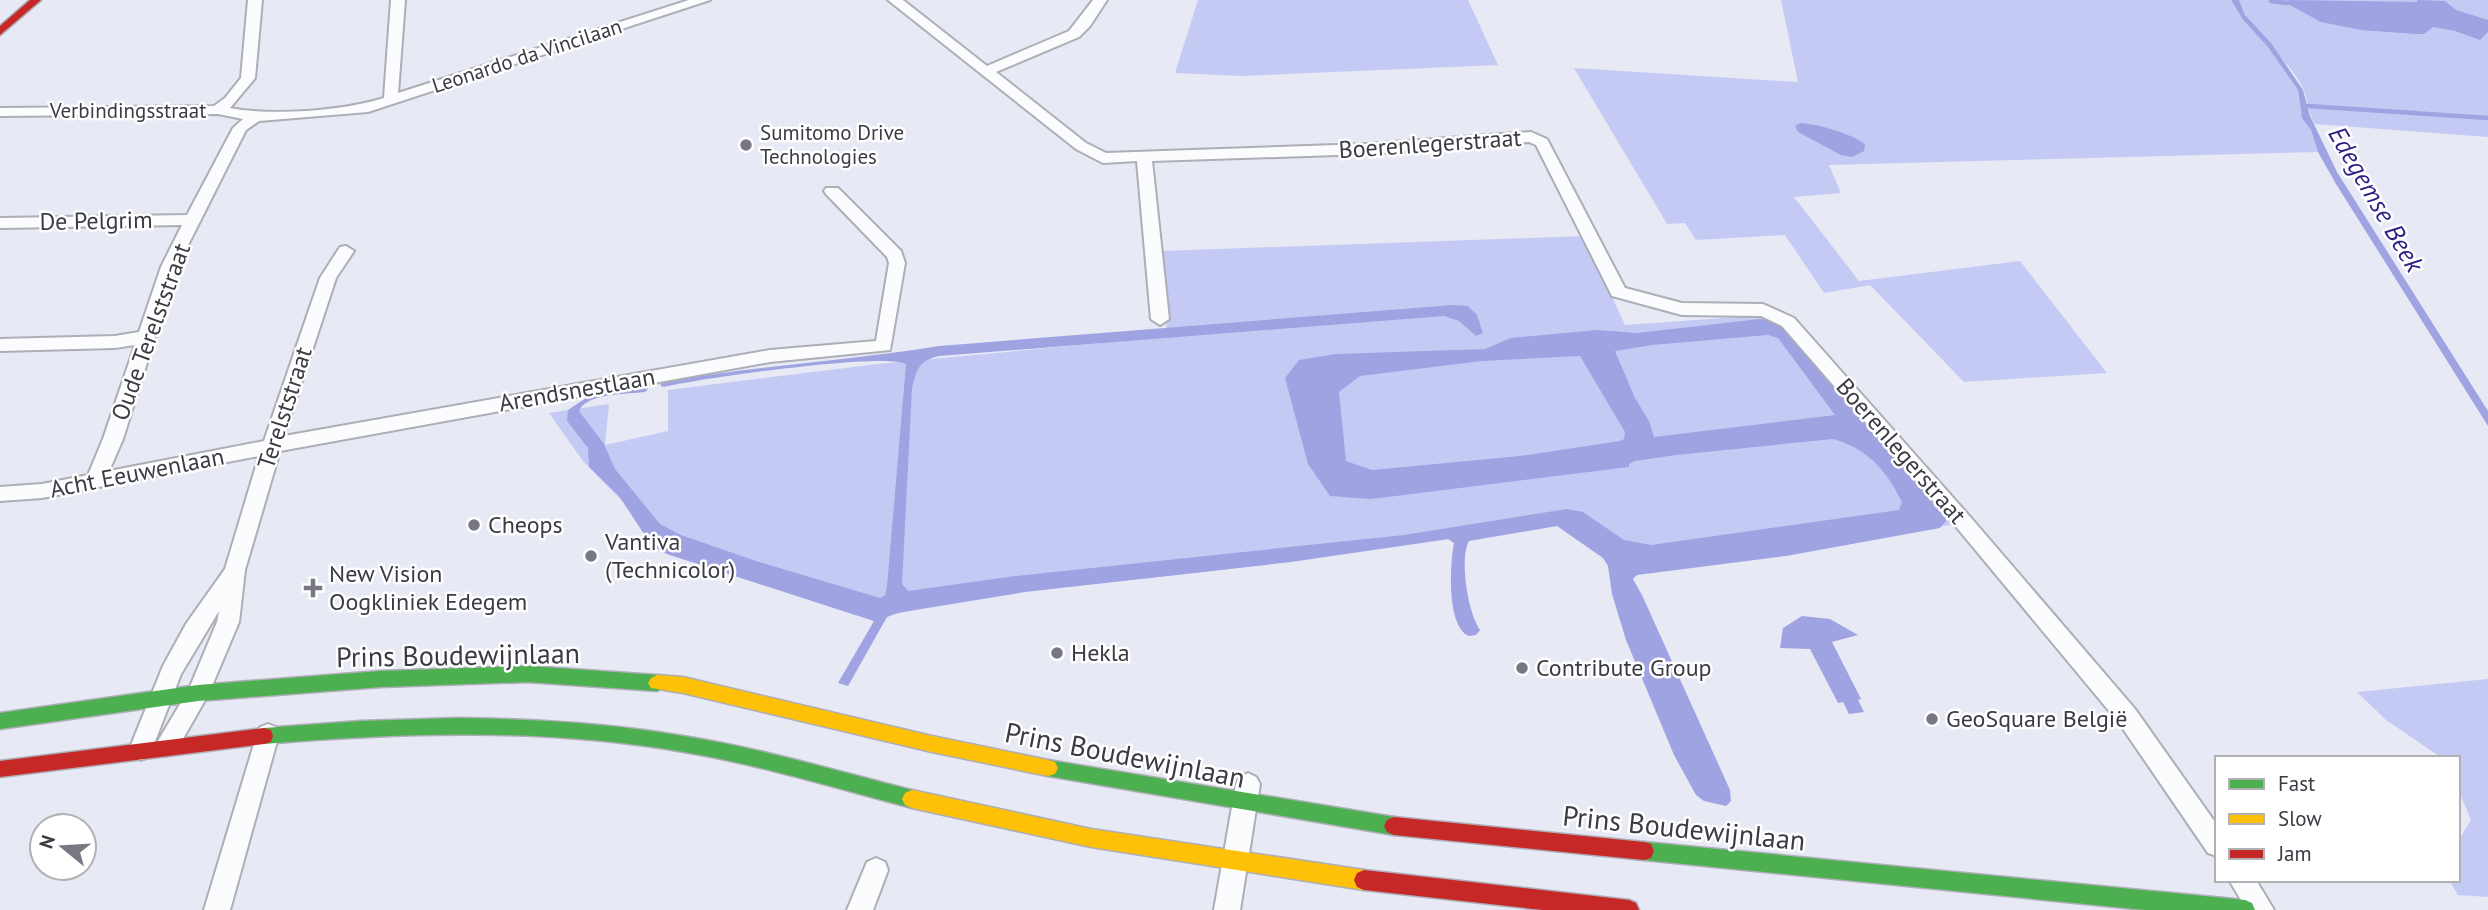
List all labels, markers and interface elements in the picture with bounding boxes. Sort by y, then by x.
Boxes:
street label: Leonardo da Vincilaan [429,12,625,99]
street label: Verbindingsstraat [49,97,206,124]
place label: Sumitomo Drive Technologies [760,119,904,170]
water label: Edegemse Beek [2321,120,2432,279]
street label: Boerenlegerstraat [1338,122,1522,165]
marker: Sumitomo Drive Technologies [738,137,754,153]
street label: De Pelgrim [39,204,153,237]
street label: Oude Terelststraat [104,239,197,425]
street label: Terelststraat [250,343,319,473]
street label: Arendsnestlaan [496,361,657,418]
street label: Boerenlegerstraat [1830,371,1973,530]
street label: Acht Eeuwenlaan [47,440,227,505]
place label: Cheops [488,509,563,540]
marker: Cheops [466,517,482,533]
place label: Vantiva (Technicolor) [604,526,735,585]
marker: Vantiva (Technicolor) [583,548,599,564]
place label: New Vision Oogkliniek Edegem [329,558,527,617]
marker: New Vision Oogkliniek Edegem [303,578,323,598]
street label: Prins Boudewijnlaan [336,634,580,675]
place label: Hekla [1071,637,1130,668]
marker: Hekla [1049,645,1065,661]
place label: Contribute Group [1536,652,1712,683]
marker: Contribute Group [1514,660,1530,676]
place label: GeoSquare België [1946,703,2127,734]
marker: GeoSquare België [1924,711,1940,727]
street label: Prins Boudewijnlaan [1002,713,1248,796]
legend [2215,756,2460,882]
text: Fast [2278,770,2315,797]
street label: Prins Boudewijnlaan [1561,796,1807,859]
text: Slow [2278,805,2322,832]
north arrow [28,812,98,882]
text: N [33,832,60,851]
text: Jam [2277,840,2312,867]

